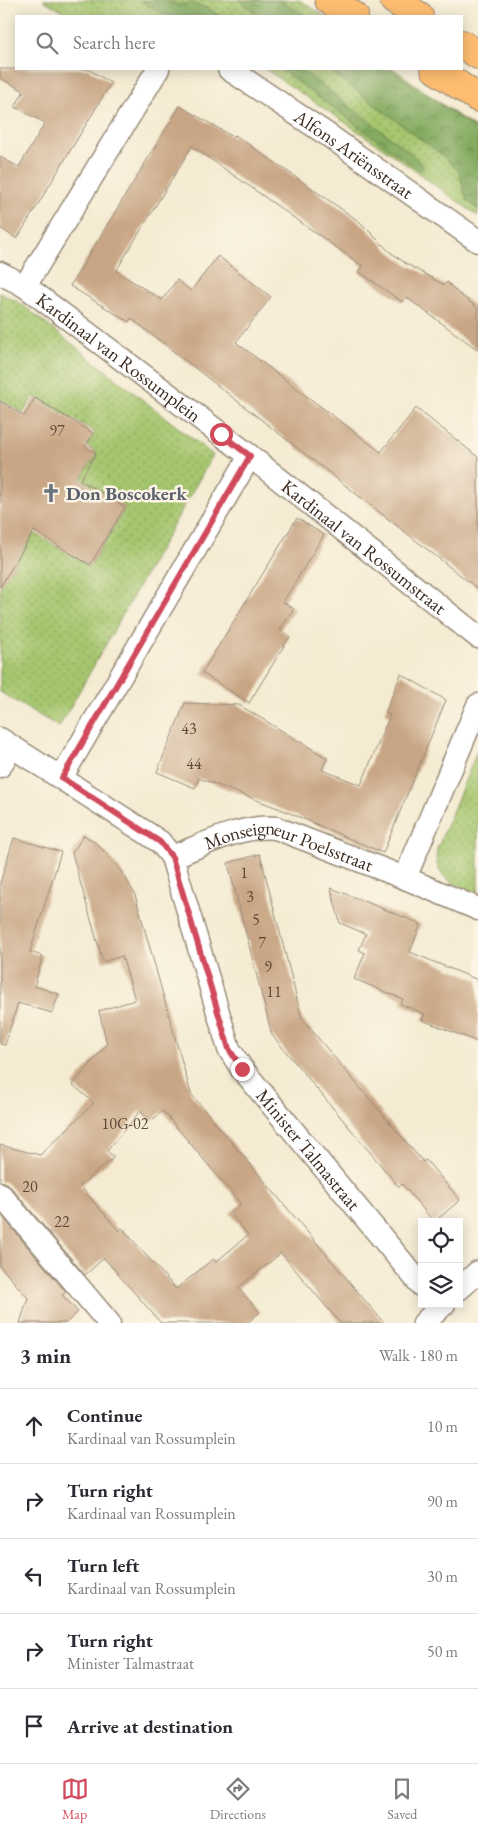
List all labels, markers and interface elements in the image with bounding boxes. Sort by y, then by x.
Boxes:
search box [15,15,463,70]
icon: search [33,29,61,57]
text: Search here [73,30,155,55]
street label: Alfons Ariënsstraat [289,103,419,204]
street label: Kardinaal van Rossumplein [31,287,207,427]
house number: 97 [49,420,65,441]
route start [210,423,233,446]
street label: Kardinaal van Rossumstraat [277,473,452,620]
place label: Don Boscokerk [66,481,187,506]
church icon: Don Boscokerk [40,482,62,504]
house number: 43 [181,718,197,739]
house number: 44 [186,753,202,774]
street label: Monseigneur Poelsstraat [200,815,377,877]
house number: 1 [240,862,248,883]
house number: 3 [246,886,254,907]
house number: 5 [252,909,260,930]
house number: 7 [258,932,266,953]
house number: 9 [264,956,272,977]
house number: 11 [266,981,282,1002]
route end [231,1058,254,1081]
street label: Minister Talmastraat [251,1083,367,1215]
house number: 10G-02 [102,1113,149,1134]
house number: 20 [22,1176,38,1197]
house number: 22 [54,1211,70,1232]
map controls [418,1218,463,1308]
button: locate [418,1218,463,1263]
button: layers [418,1263,463,1308]
text: 3 min [20,1342,71,1369]
text: Walk · 180 m [379,1345,458,1366]
text: Continue [67,1403,142,1428]
icon: ahead [20,1412,48,1440]
text: 10 m [427,1416,458,1437]
text: Kardinaal van Rossumplein [67,1428,236,1449]
text: Turn right [67,1478,153,1503]
icon: right [20,1487,48,1515]
text: 90 m [427,1491,458,1512]
text: Kardinaal van Rossumplein [67,1503,236,1524]
text: Turn left [67,1553,139,1578]
icon: left [20,1562,48,1590]
text: 30 m [427,1566,458,1587]
text: Kardinaal van Rossumplein [67,1578,236,1599]
text: Turn right [67,1628,153,1653]
icon: right [20,1637,48,1665]
text: 50 m [427,1641,458,1662]
text: Minister Talmastraat [67,1653,194,1674]
icon: arrive [20,1712,48,1740]
text: Arrive at destination [67,1714,233,1739]
tab: Map [61,1775,89,1823]
tab: Directions [210,1775,266,1823]
tab: Saved [387,1775,417,1823]

